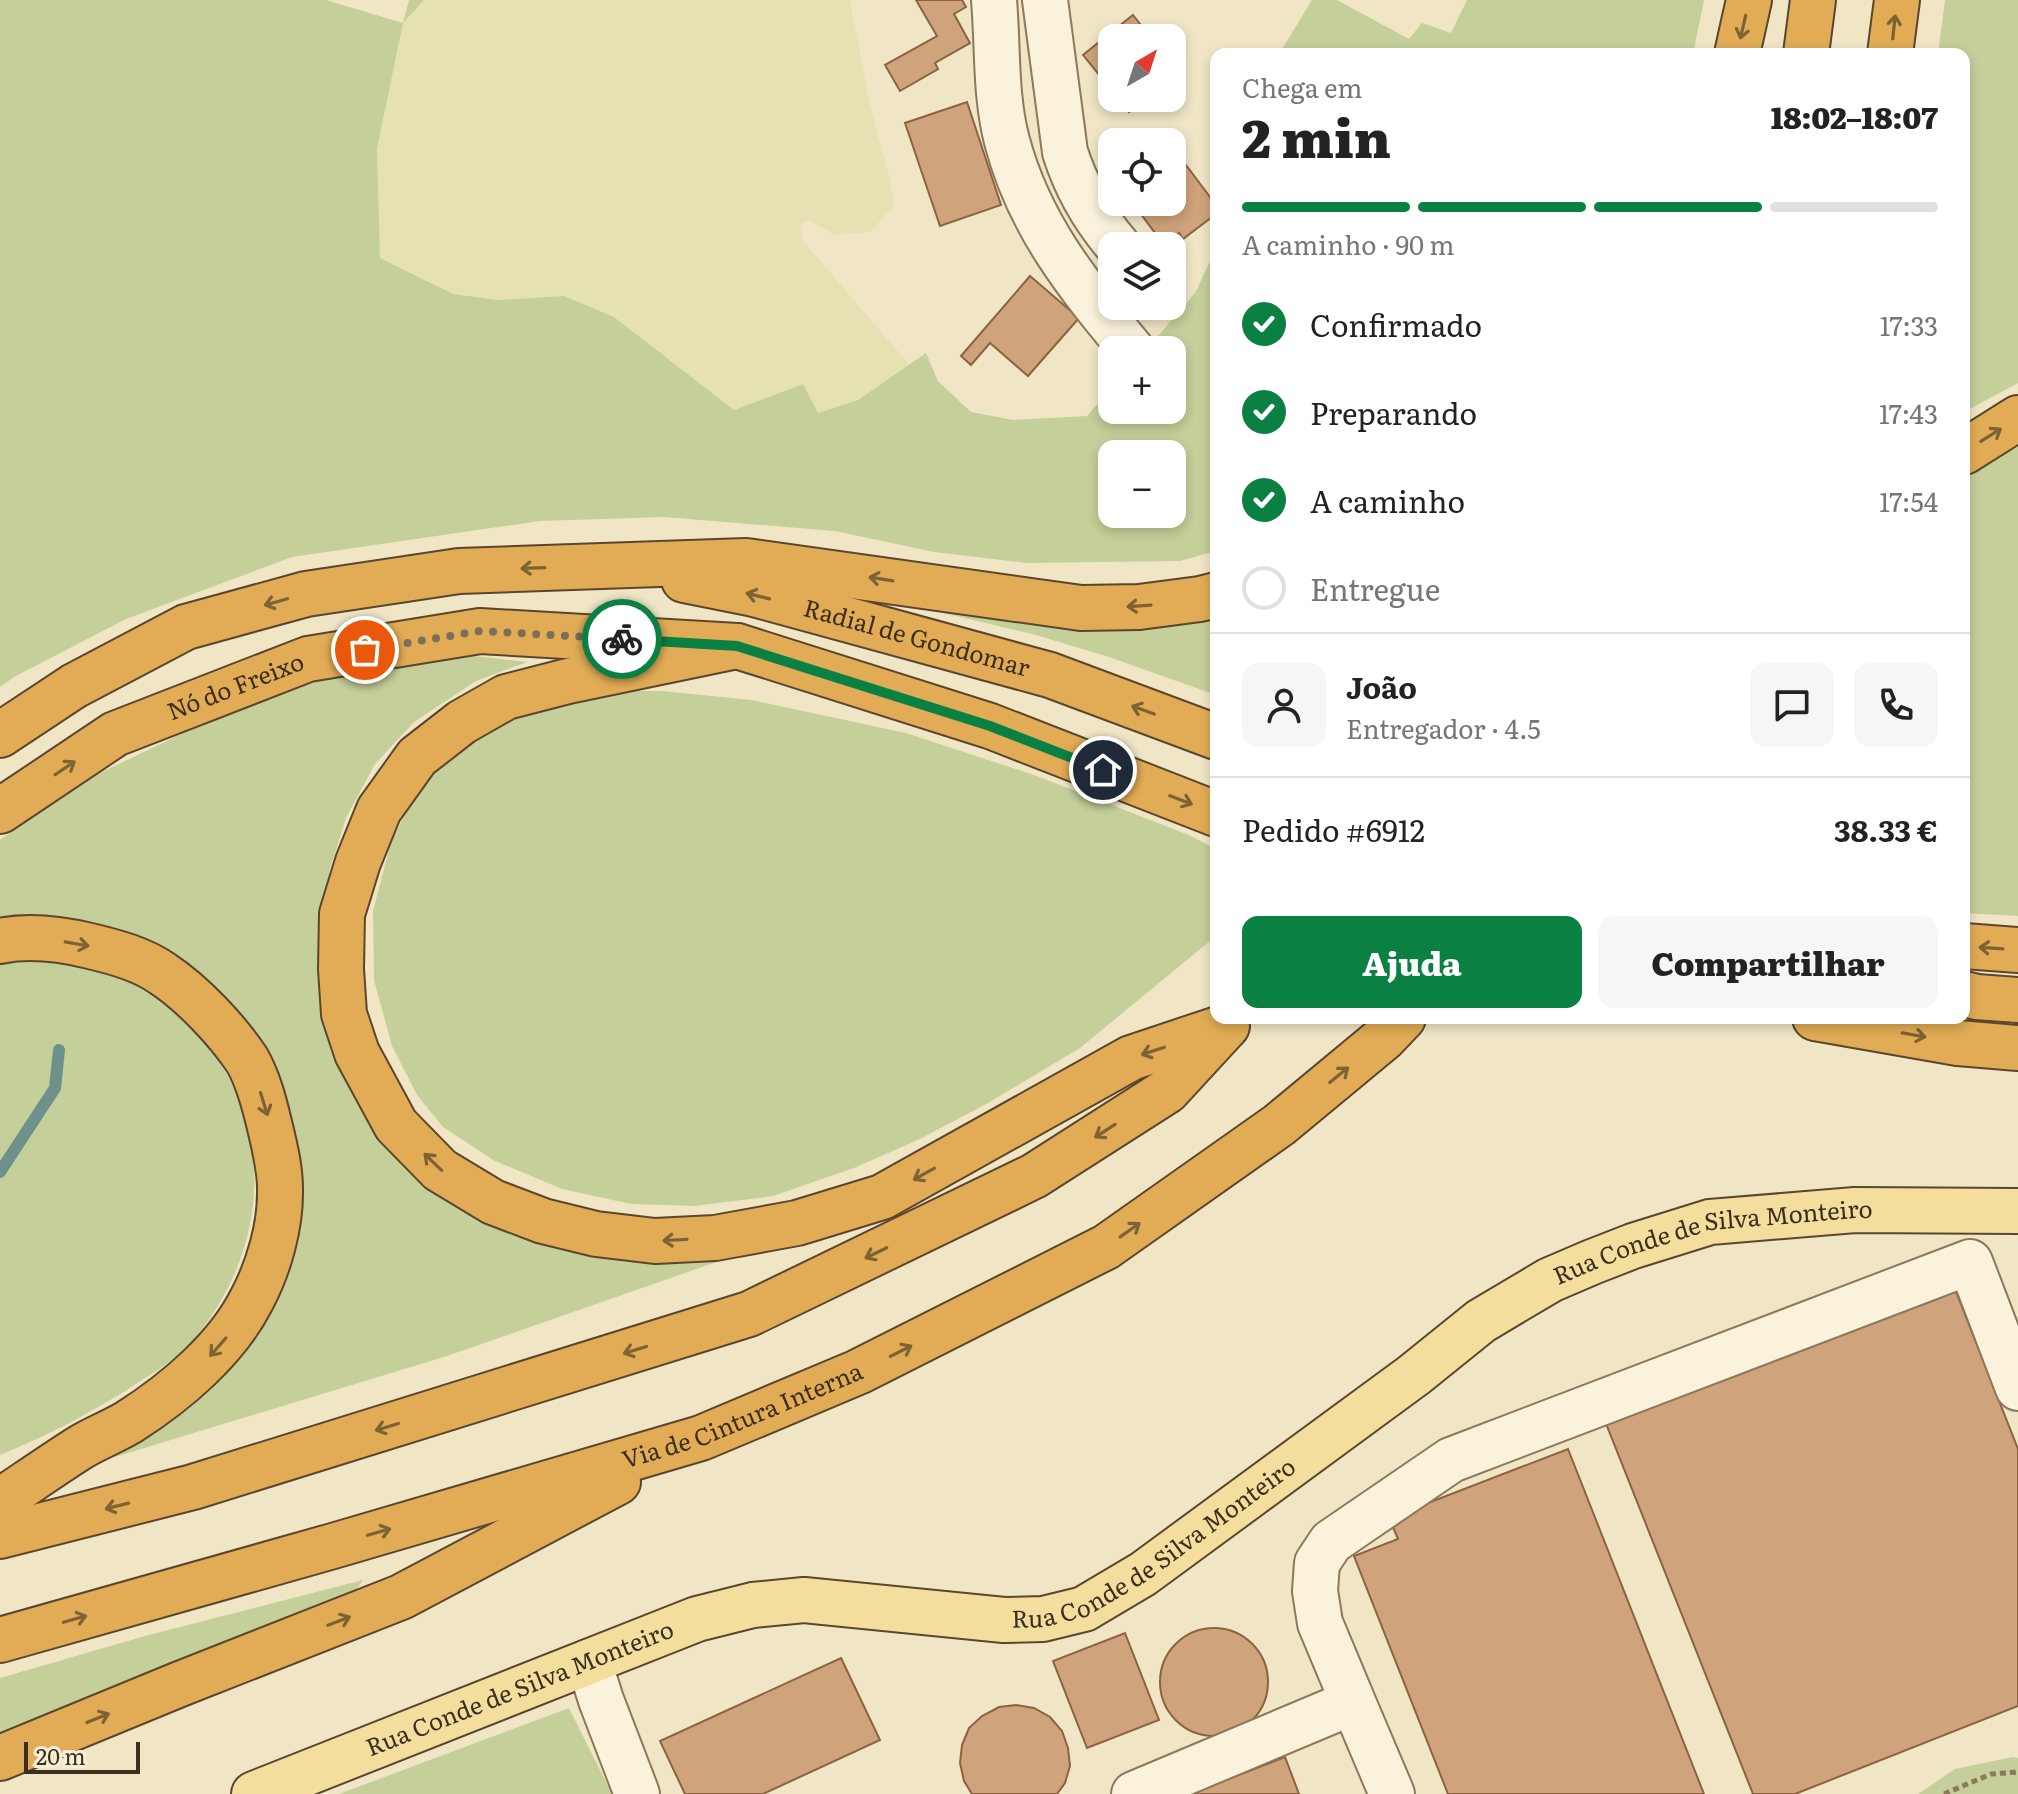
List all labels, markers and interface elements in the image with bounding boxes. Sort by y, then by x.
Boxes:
one-way arrow [1735,14,1750,39]
one-way arrow [1887,14,1902,41]
north arrow [1098,24,1186,112]
map controls [1098,24,1186,528]
text: Chega em [1242,67,1362,106]
text: 18:02–18:07 [1771,94,1938,138]
text: 2 min [1242,97,1391,174]
button: locate [1098,128,1186,216]
text: A caminho · 90 m [1242,224,1455,263]
button: layers [1098,232,1186,320]
icon: check [1242,302,1286,346]
text: Confirmado [1310,302,1482,346]
text: 17:33 [1880,305,1938,344]
button: + [1098,336,1186,424]
icon: check [1242,390,1286,434]
text: Preparando [1310,390,1477,434]
text: 17:43 [1879,393,1938,432]
one-way arrow [1979,427,2002,443]
button: − [1098,440,1186,528]
icon: check [1242,478,1286,522]
text: A caminho [1310,478,1465,522]
text: 17:54 [1879,481,1938,520]
one-way arrow [520,560,547,575]
text: Entregue [1310,566,1440,610]
one-way arrow [869,571,894,586]
one-way arrow [746,587,772,602]
street label: Radial de Gondomar [800,588,1035,684]
one-way arrow [264,595,290,610]
courier [582,599,662,679]
one-way arrow [1126,599,1153,614]
pin [331,616,399,684]
icon: bike [600,617,644,661]
icon: bag [343,628,387,672]
street label: Nó do Freixo [161,642,308,727]
button: person [1242,663,1326,747]
button: chat [1750,663,1834,747]
button: phone [1854,663,1938,747]
text: João [1346,664,1417,708]
one-way arrow [1131,702,1156,716]
text: Entregador · 4.5 [1346,708,1541,747]
pin [1069,736,1137,804]
icon: home [1081,748,1125,792]
one-way arrow [53,760,76,776]
one-way arrow [1168,794,1193,808]
text: Pedido #6912 [1242,807,1425,851]
text: 38.33 € [1834,807,1938,851]
button: Ajuda [1242,916,1582,1008]
button: Compartilhar [1598,916,1938,1008]
one-way arrow [64,937,90,952]
one-way arrow [1978,940,2005,955]
one-way arrow [1901,1029,1926,1044]
one-way arrow [1140,1044,1165,1059]
one-way arrow [1328,1066,1349,1084]
one-way arrow [257,1091,272,1117]
one-way arrow [1094,1123,1117,1139]
one-way arrow [424,1153,443,1172]
one-way arrow [913,1166,936,1182]
street label: Rua Conde de Silva Monteiro [1547,1190,1873,1292]
one-way arrow [1119,1222,1141,1238]
one-way arrow [662,1233,689,1248]
one-way arrow [864,1246,888,1261]
one-way arrow [209,1337,227,1357]
one-way arrow [888,1343,912,1358]
one-way arrow [623,1344,648,1358]
street label: Via de Cintura Interna [617,1352,868,1475]
one-way arrow [374,1420,399,1435]
street label: Rua Conde de Silva Monteiro [1011,1448,1302,1635]
one-way arrow [105,1499,131,1514]
one-way arrow [366,1524,391,1538]
street label: Rua Conde de Silva Monteiro [360,1610,678,1763]
one-way arrow [62,1611,88,1626]
one-way arrow [326,1613,351,1627]
one-way arrow [85,1709,110,1724]
scale bar [24,1738,140,1774]
text: 20 m [36,1739,86,1772]

